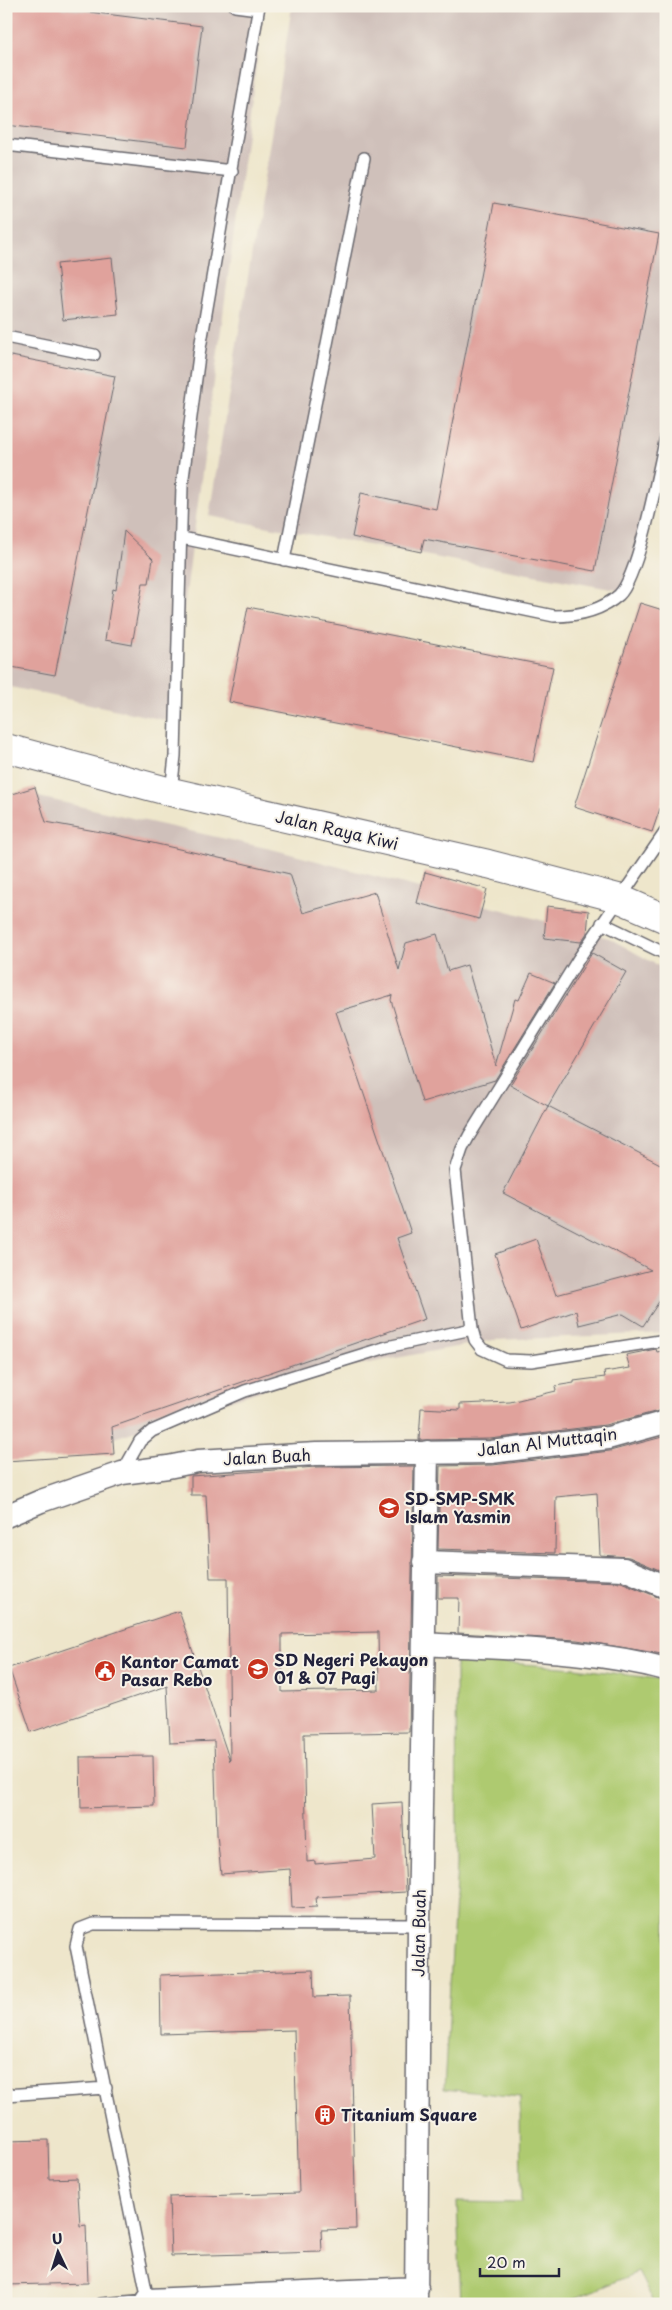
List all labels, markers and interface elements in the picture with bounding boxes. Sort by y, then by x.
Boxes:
street label: Jalan Raya Kiwi [273,803,401,855]
street label: Jalan Al Muttaqin [475,1421,618,1462]
street label: Jalan Buah [222,1442,311,1470]
place label: SD-SMP-SMK Islam Yasmin [405,1486,515,1528]
school or university icon: SD-SMP-SMK Islam Yasmin [377,1496,401,1520]
place label: SD Negeri Pekayon 01 & 07 Pagi [274,1647,428,1689]
place label: Kantor Camat Pasar Rebo [121,1649,239,1691]
school or university icon: SD Negeri Pekayon 01 & 07 Pagi [246,1657,270,1681]
public building icon: Kantor Camat Pasar Rebo [93,1659,117,1683]
street label: Jalan Buah [405,1889,431,1977]
place label: Titanium Square [341,2102,478,2126]
building icon: Titanium Square [313,2103,337,2127]
north arrow [32,2228,82,2278]
text: U [51,2228,63,2249]
scale bar [480,2245,558,2277]
text: 20 m [487,2250,526,2273]

